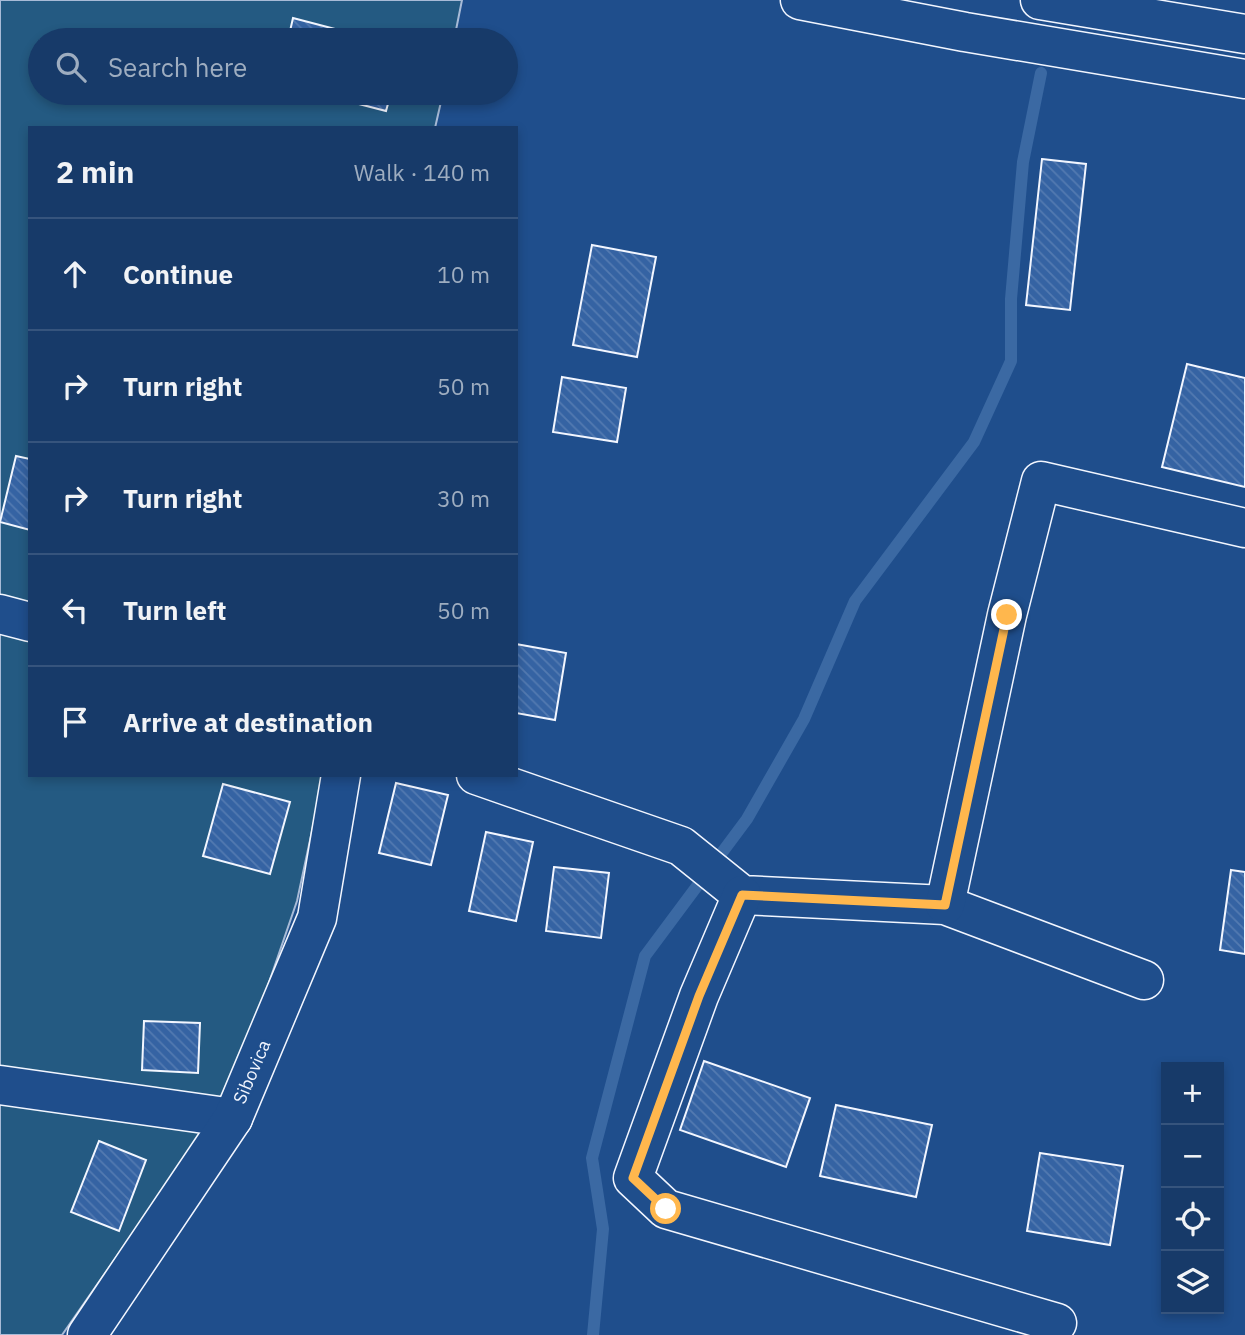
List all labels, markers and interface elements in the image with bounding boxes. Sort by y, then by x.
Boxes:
search box [28,28,518,105]
icon: search [52,48,90,86]
text: Search here [108,50,247,84]
text: 2 min [56,152,134,191]
text: Walk · 140 m [354,157,490,187]
icon: ahead [56,255,94,293]
text: Continue [123,257,233,291]
text: 10 m [437,259,490,289]
icon: right [56,367,94,405]
text: Turn right [123,369,242,403]
text: 50 m [437,371,490,401]
icon: right [56,479,94,517]
text: Turn right [123,481,242,515]
text: 30 m [437,483,490,513]
icon: left [56,591,94,629]
text: Turn left [123,593,226,627]
text: 50 m [437,595,490,625]
route end [991,599,1022,630]
icon: arrive [56,703,94,741]
text: Arrive at destination [123,705,373,739]
street label: Sibovica [228,1036,275,1107]
map controls [1161,1062,1224,1314]
button: + [1161,1062,1224,1125]
button: − [1161,1125,1224,1188]
button: locate [1161,1188,1224,1251]
route start [650,1193,681,1224]
button: layers [1161,1251,1224,1314]

